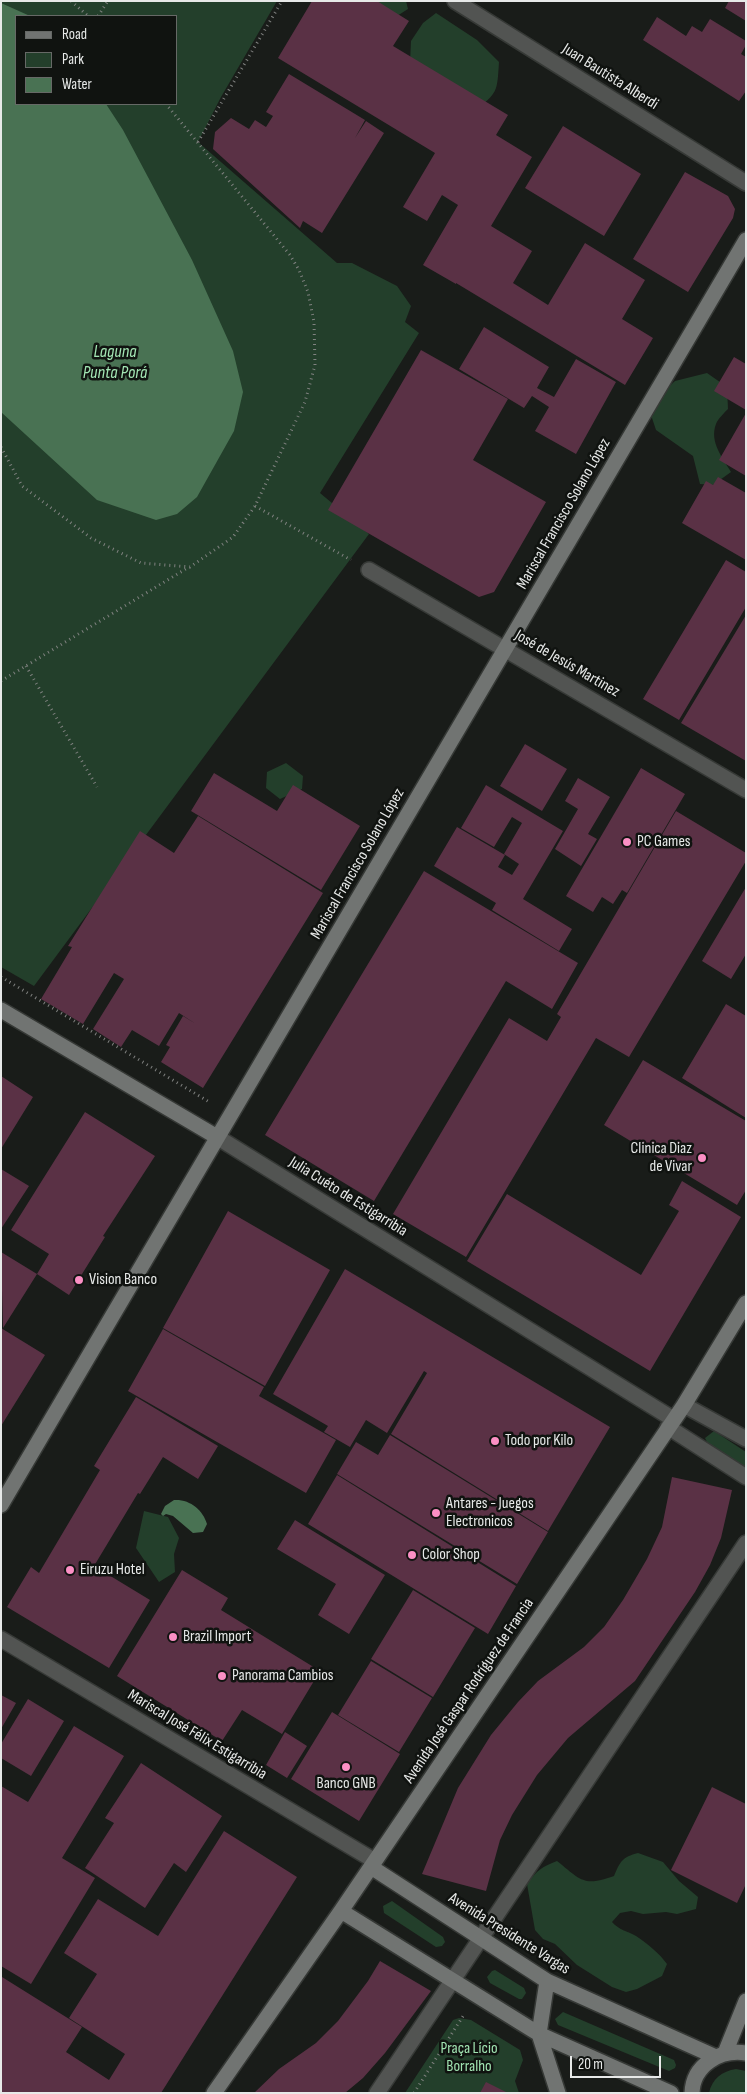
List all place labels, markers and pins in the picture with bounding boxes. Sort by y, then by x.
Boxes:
place label: PC Games [637,832,691,852]
marker: PC Games [621,836,633,848]
place label: Clinica Diaz de Vivar [630,1139,692,1177]
marker: Clinica Diaz de Vivar [696,1152,708,1164]
place label: Vision Banco [89,1270,157,1290]
marker: Vision Banco [73,1274,85,1286]
place label: Todo por Kilo [505,1431,573,1451]
marker: Todo por Kilo [489,1435,501,1447]
place label: Antares - Juegos Electronicos [446,1494,534,1532]
marker: Antares - Juegos Electronicos [430,1507,442,1519]
place label: Color Shop [422,1545,480,1565]
marker: Color Shop [406,1549,418,1561]
place label: Eiruzu Hotel [80,1560,145,1580]
marker: Eiruzu Hotel [64,1564,76,1576]
place label: Brazil Import [183,1627,251,1647]
marker: Brazil Import [167,1631,179,1643]
place label: Panorama Cambios [232,1666,334,1686]
marker: Panorama Cambios [216,1670,228,1682]
marker: Banco GNB [340,1761,352,1773]
place label: Banco GNB [317,1774,375,1794]

